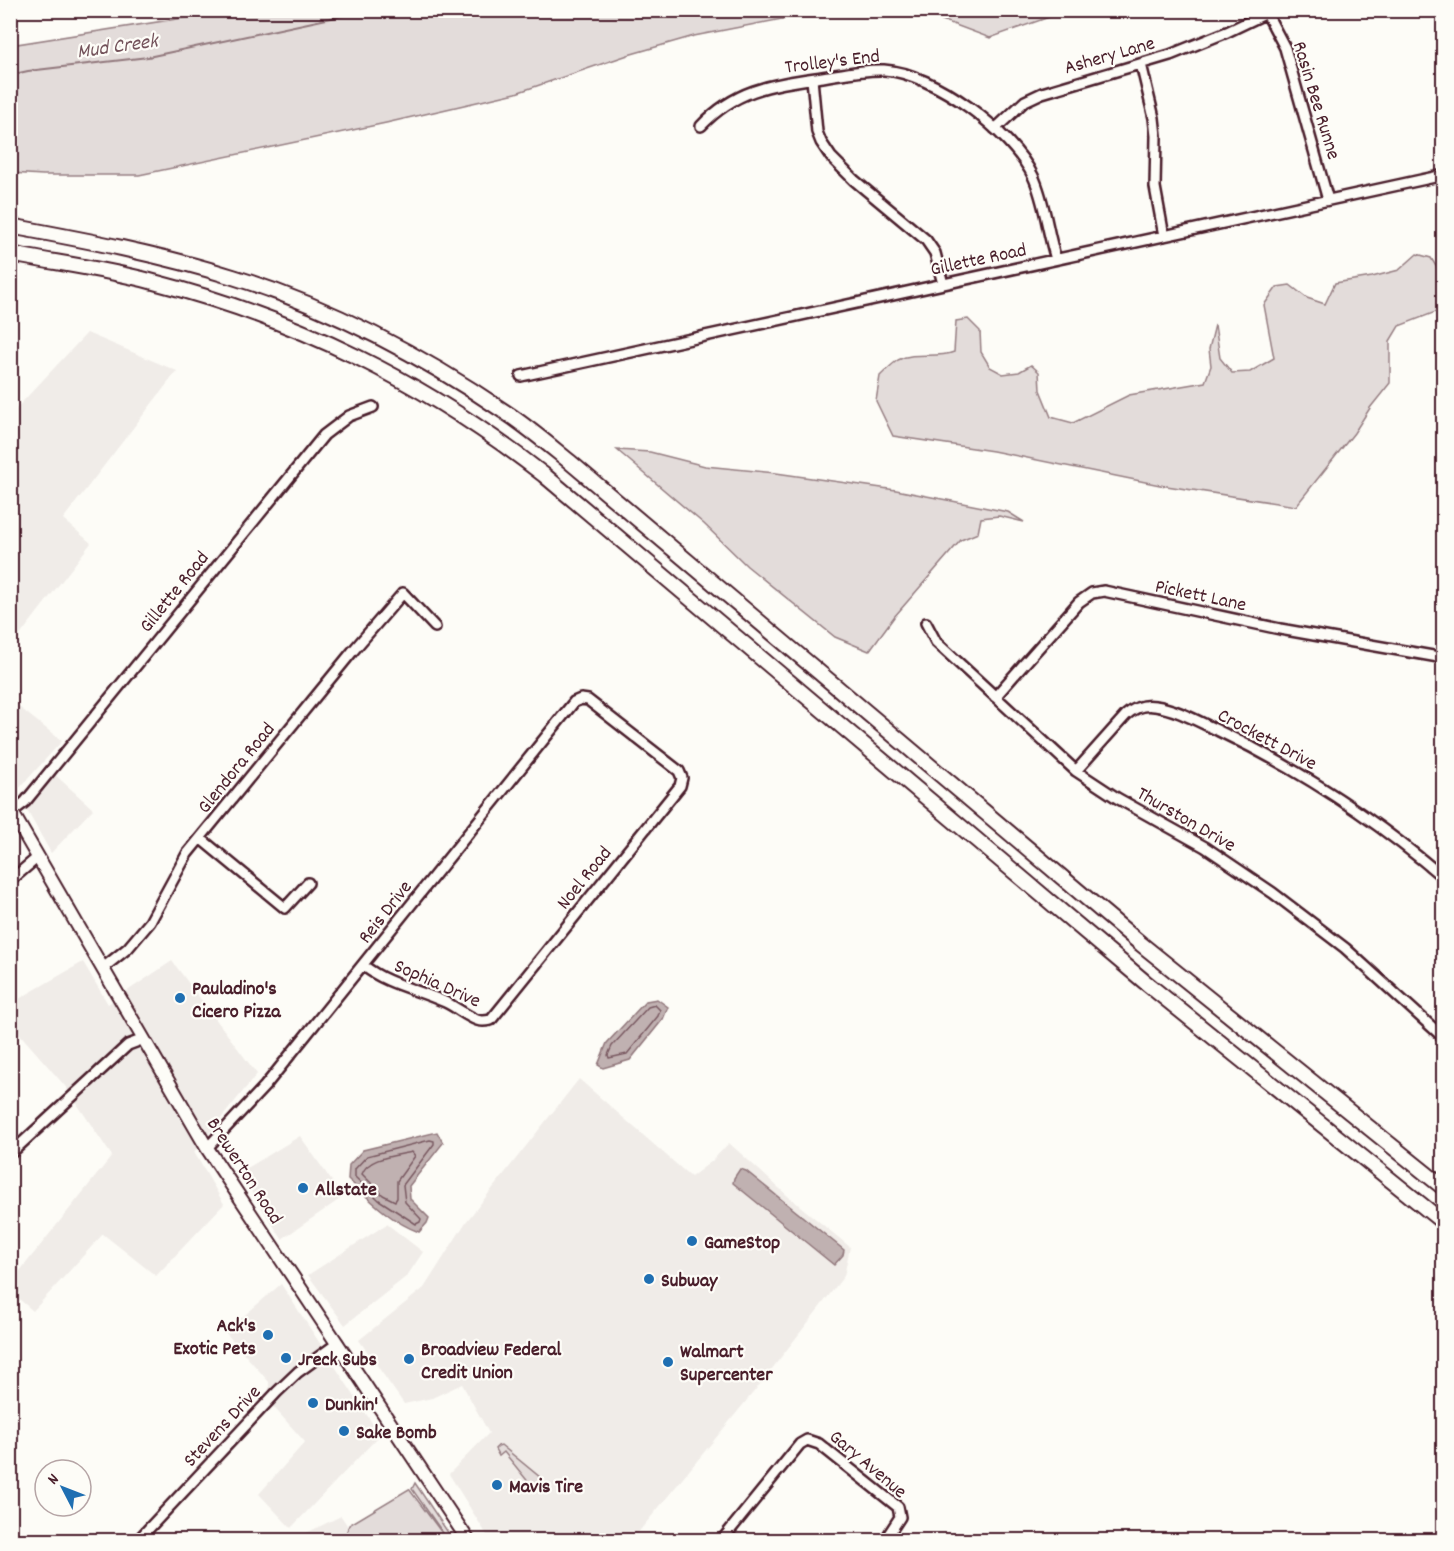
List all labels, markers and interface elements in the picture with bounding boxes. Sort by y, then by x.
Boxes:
water label: Mud Creek [75,27,162,68]
street label: Ashery Lane [1061,31,1159,83]
street label: Rasin Bee Runne [1284,38,1346,164]
street label: Trolley's End [783,43,881,83]
street label: Gillette Road [928,237,1029,285]
street label: Gillette Road [134,546,217,640]
street label: Pickett Lane [1152,574,1249,620]
street label: Crockett Drive [1212,703,1322,779]
street label: Glendora Road [192,717,283,820]
street label: Thurston Drive [1131,781,1240,860]
street label: Noel Road [551,841,620,917]
street label: Reis Drive [353,875,420,951]
street label: Sophia Drive [389,953,485,1016]
place label: Pauladino's Cicero Pizza [192,976,281,1027]
marker: Pauladino's Cicero Pizza [173,991,187,1005]
street label: Brewerton Road [198,1113,289,1231]
place label: Allstate [315,1177,377,1205]
marker: Allstate [296,1181,310,1195]
place label: GameStop [704,1230,780,1258]
marker: GameStop [685,1234,699,1248]
place label: Subway [661,1268,718,1296]
marker: Subway [642,1272,656,1286]
place label: Ack's Exotic Pets [173,1313,256,1364]
marker: Ack's Exotic Pets [261,1328,275,1342]
place label: Broadview Federal Credit Union [421,1337,562,1388]
place label: Walmart Supercenter [680,1339,773,1390]
place label: Jreck Subs [298,1347,377,1375]
marker: Jreck Subs [279,1351,293,1365]
marker: Broadview Federal Credit Union [402,1352,416,1366]
marker: Walmart Supercenter [661,1355,675,1369]
street label: Stevens Drive [178,1380,269,1474]
place label: Dunkin' [325,1392,378,1420]
marker: Dunkin' [306,1396,320,1410]
place label: Sake Bomb [356,1420,437,1448]
marker: Sake Bomb [337,1424,351,1438]
street label: Gary Avenue [822,1424,912,1506]
north arrow [33,1458,93,1518]
text: N [43,1469,65,1490]
place label: Mavis Tire [509,1474,583,1502]
marker: Mavis Tire [490,1478,504,1492]

